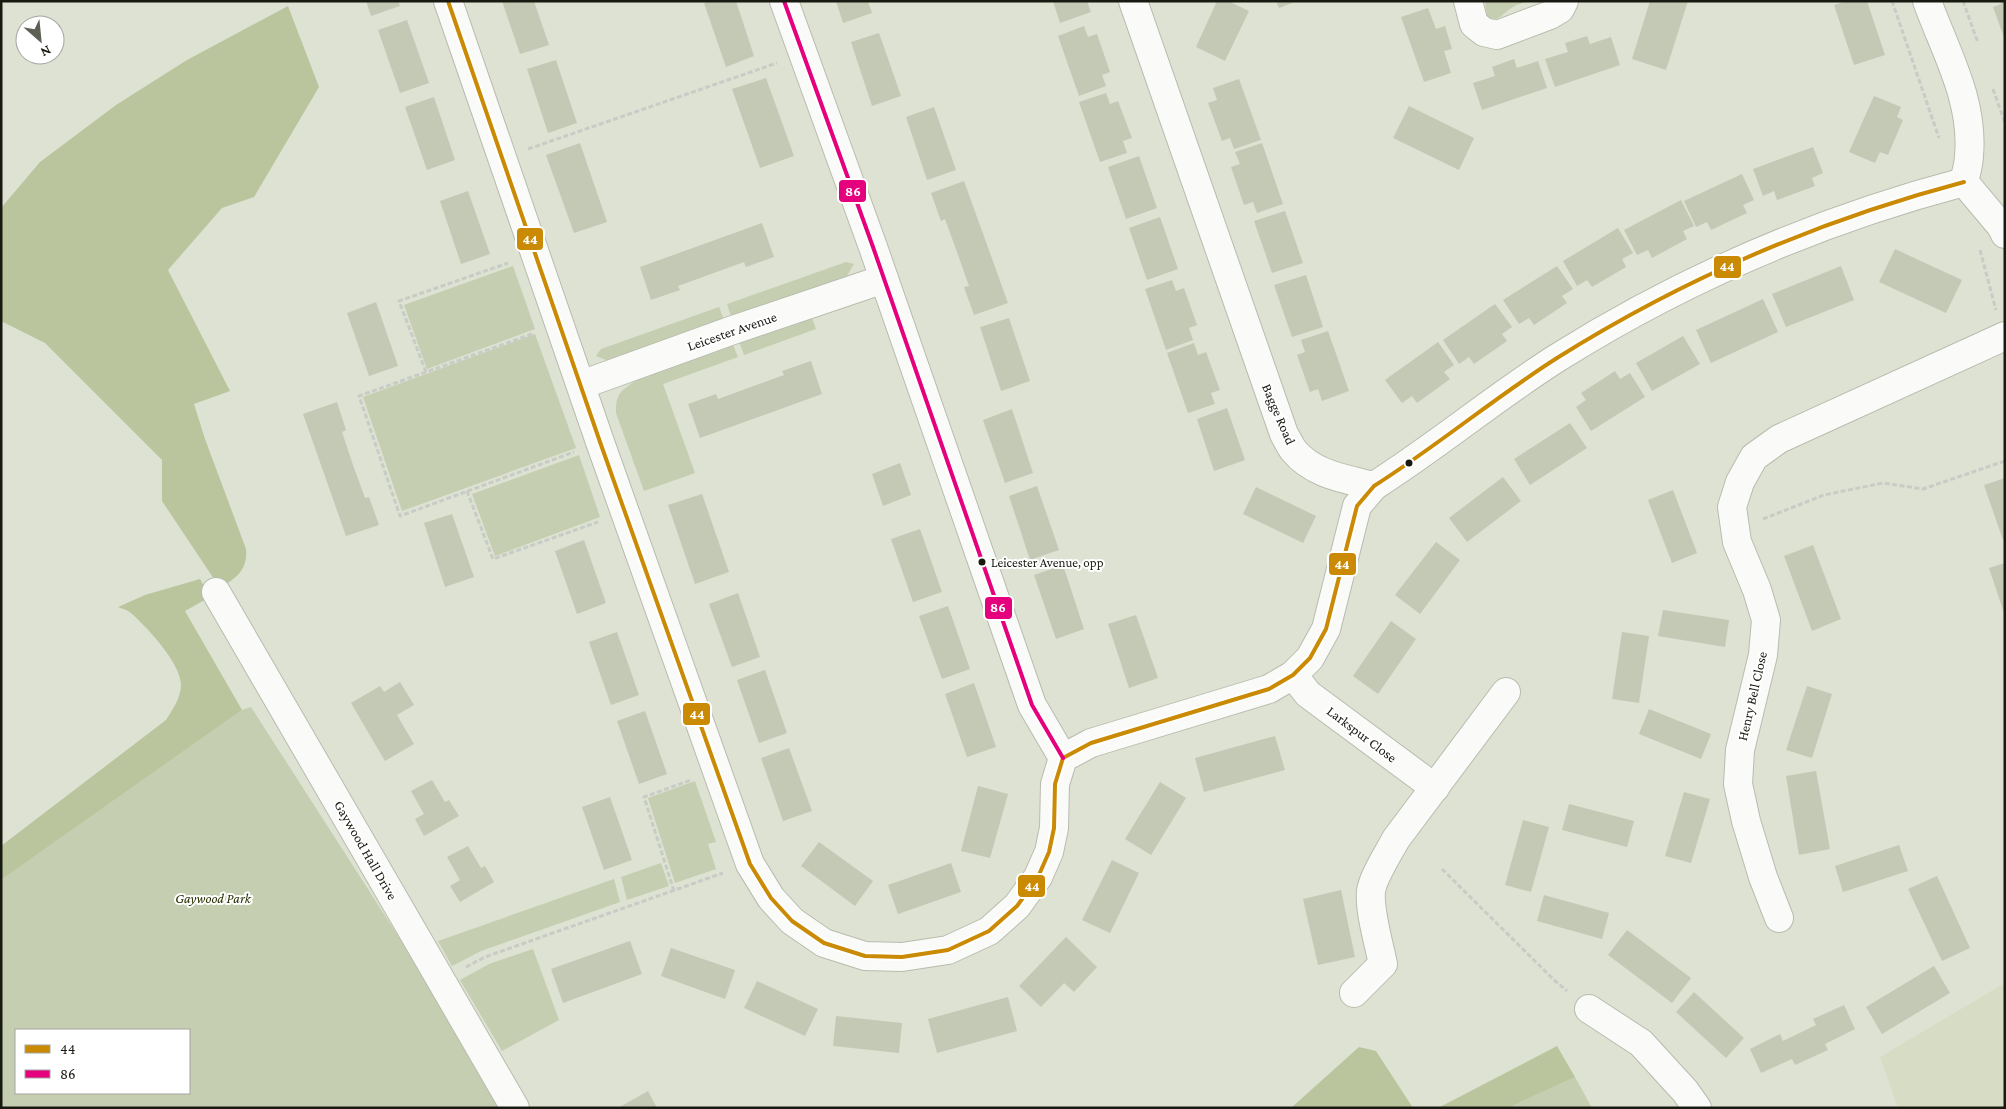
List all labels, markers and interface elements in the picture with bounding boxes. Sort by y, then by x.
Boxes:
north arrow [15,15,65,65]
text: N [38,42,54,61]
line badge: 86 [838,179,867,203]
text: 86 [845,183,861,199]
line badge: 44 [516,227,544,251]
text: 44 [522,231,538,247]
line badge: 44 [1713,255,1742,279]
text: 44 [1719,258,1735,274]
street label: Leicester Avenue [685,308,779,354]
street label: Bagge Road [1259,381,1299,448]
unlabelled marker [1404,458,1414,468]
line badge: 44 [1328,552,1357,576]
place label: Leicester Avenue, opp [991,555,1104,570]
text: 44 [1334,556,1350,572]
marker: Leicester Avenue, opp [977,557,987,567]
line badge: 86 [984,596,1013,620]
text: 86 [990,599,1006,615]
street label: Henry Bell Close [1734,650,1770,742]
line badge: 44 [682,702,711,726]
street label: Larkspur Close [1324,703,1400,765]
text: 44 [689,706,705,722]
street label: Gaywood Hall Drive [331,798,401,902]
line badge: 44 [1017,874,1046,898]
text: 44 [1024,878,1040,894]
park label: Gaywood Park [175,890,252,906]
legend [15,1029,190,1094]
text: 44 [60,1041,75,1057]
text: 86 [60,1066,76,1082]

